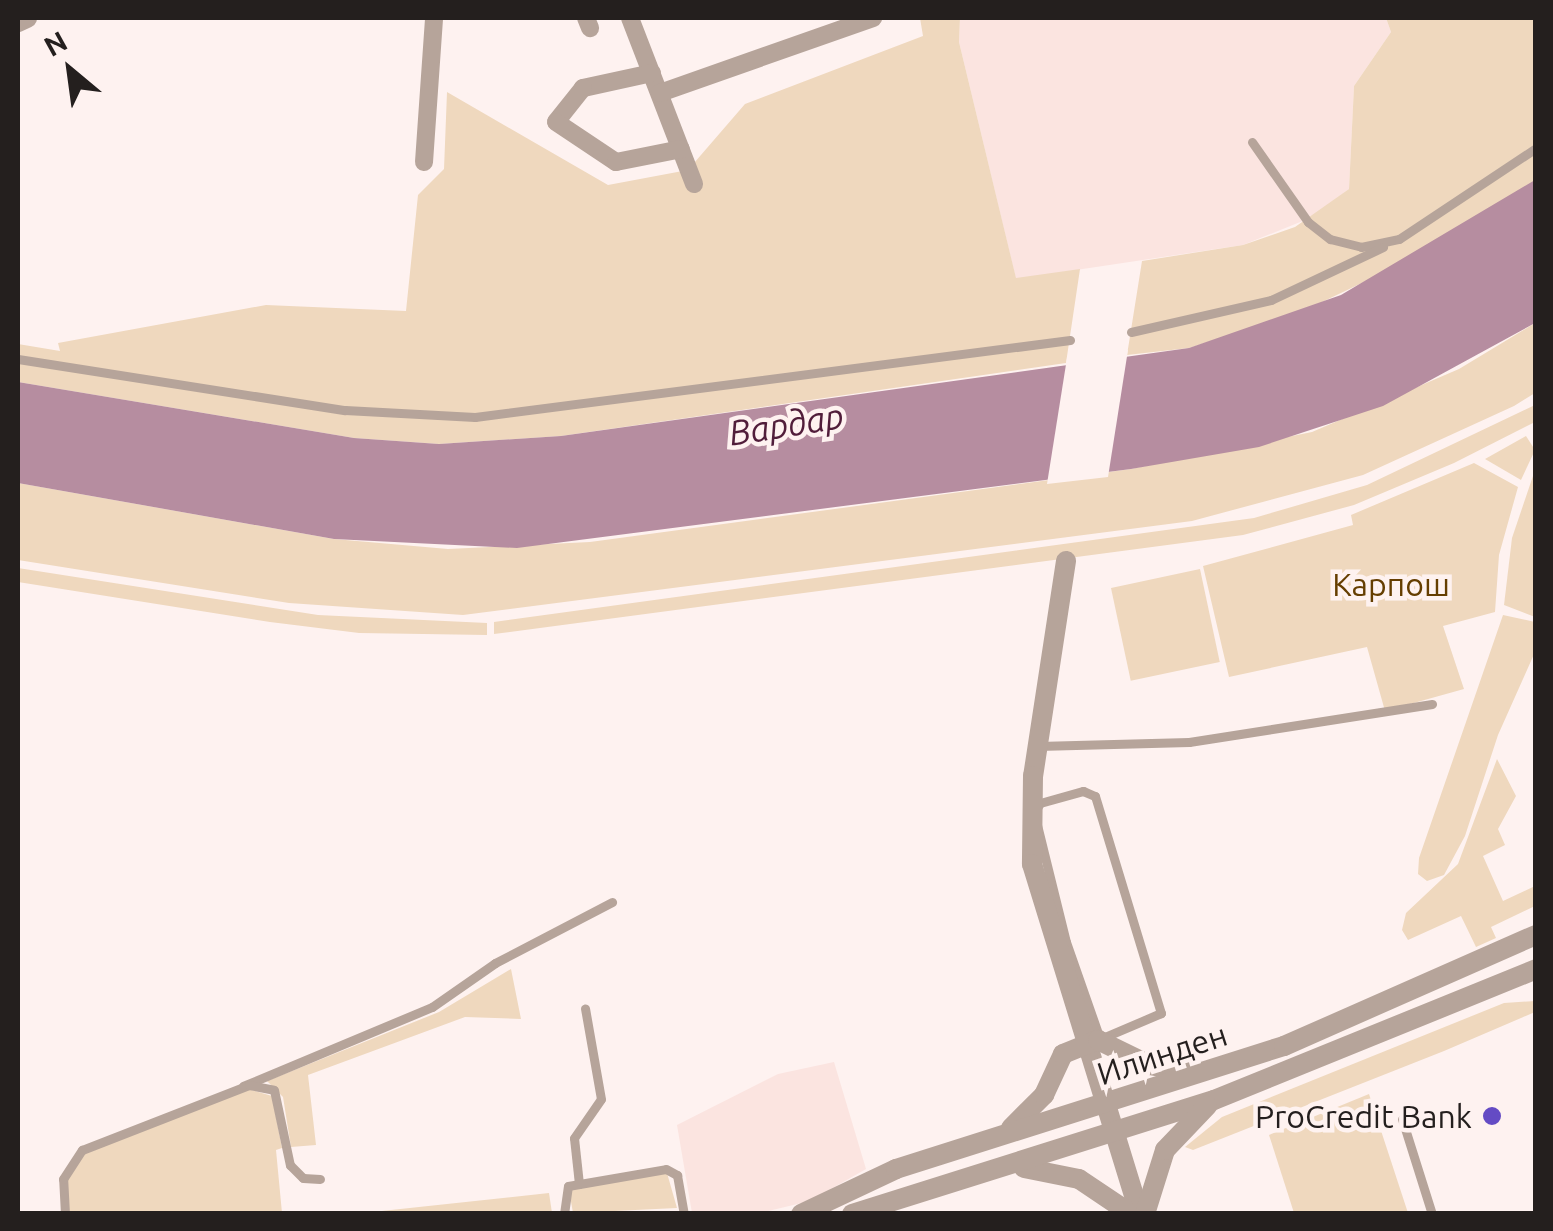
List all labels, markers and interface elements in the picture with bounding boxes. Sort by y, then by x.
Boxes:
north arrow [20,20,120,120]
text: N [39,25,72,62]
water label: Вардар [726,394,846,454]
park label: Карпош [1332,565,1450,603]
street label: Илинден [1092,1015,1232,1093]
place label: ProCredit Bank [1255,1097,1472,1135]
marker: ProCredit Bank [1481,1105,1503,1127]

